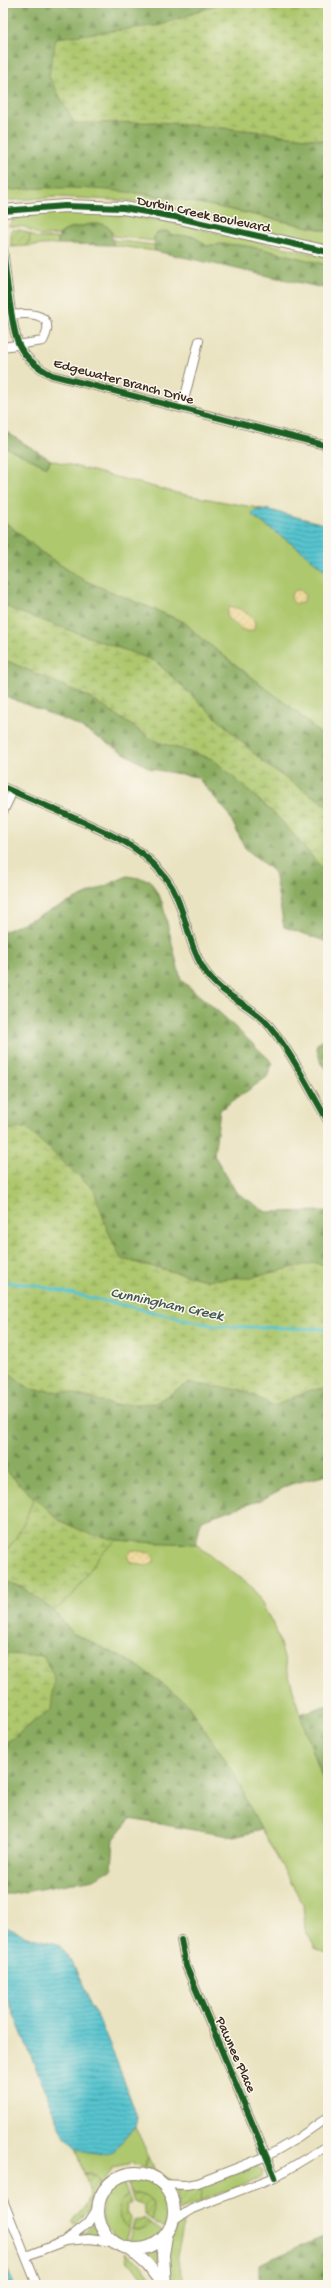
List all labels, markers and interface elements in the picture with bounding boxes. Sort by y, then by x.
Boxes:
street label: Durbin Creek Boulevard [134,193,274,238]
street label: Edgewater Branch Drive [51,355,196,410]
water label: Cunningham Creek [109,1284,226,1326]
street label: Pawnee Place [210,2013,259,2096]

